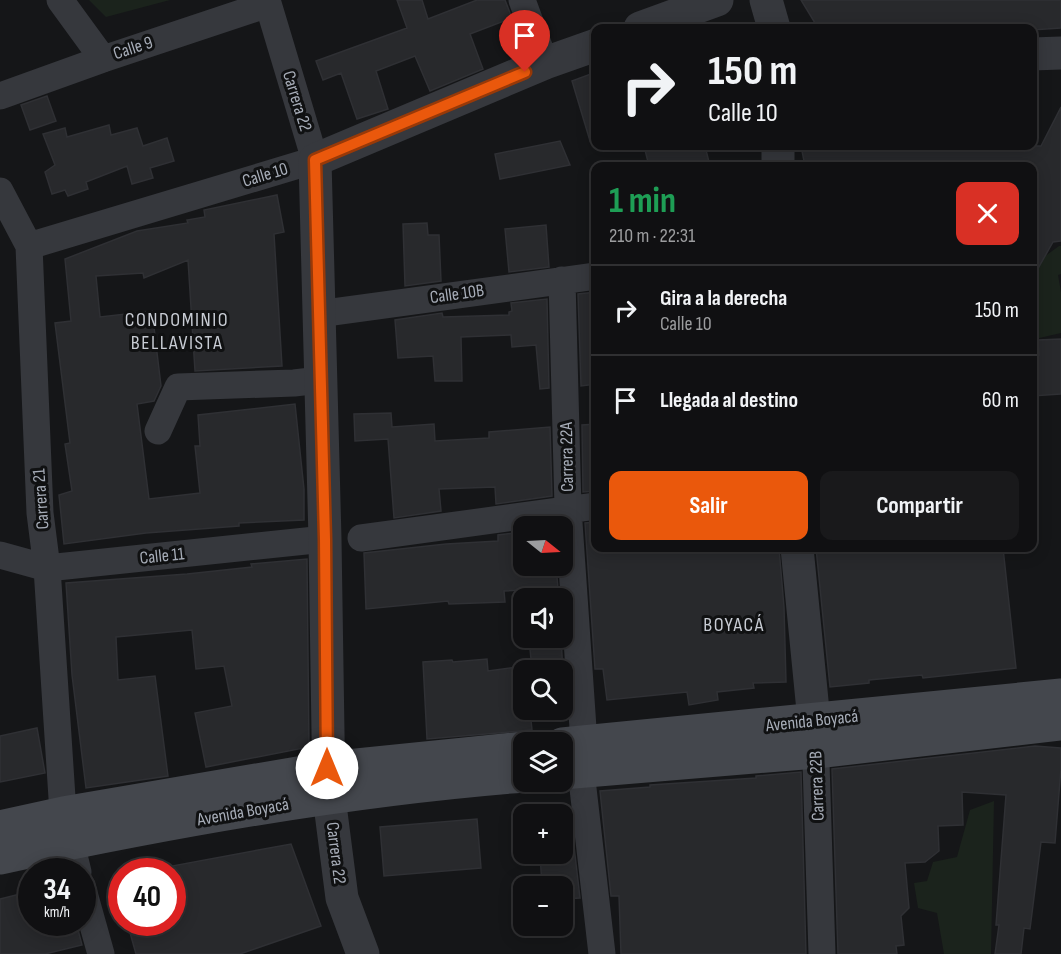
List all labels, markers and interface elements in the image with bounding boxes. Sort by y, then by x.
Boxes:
pin [499,10,550,72]
icon: arrive [508,19,541,52]
street label: Calle 9 [111,32,155,64]
text: 150 m [708,46,797,97]
icon: right [609,48,687,126]
street label: Carrera 22 [278,68,316,134]
text: Calle 10 [708,97,778,129]
street label: Calle 10 [240,158,290,192]
text: 1 min [609,180,676,223]
button: close [956,182,1019,245]
text: 210 m · 22:31 [609,224,695,248]
street label: Calle 10B [429,280,485,308]
text: Gira a la derecha [660,285,787,312]
icon: right [609,294,642,327]
text: 150 m [975,297,1019,324]
district label: CONDOMINIO BELLAVISTA [125,308,229,355]
text: Calle 10 [660,312,712,336]
icon: arrive [609,384,642,417]
text: Llegada al destino [660,387,798,414]
text: 60 m [982,387,1019,414]
street label: Carrera 22A [556,422,578,492]
street label: Carrera 21 [28,467,54,530]
button: Salir [609,471,808,540]
button: Compartir [820,471,1019,540]
north arrow [513,516,573,576]
map controls [513,516,573,936]
street label: Calle 11 [139,543,186,569]
button: sound [513,588,573,648]
district label: BOYACÁ [703,613,765,637]
button: search [513,660,573,720]
street label: Avenida Boyacá [764,706,859,736]
button: layers [513,732,573,792]
position arrow [295,736,359,800]
street label: Carrera 22B [805,751,829,821]
street label: Avenida Boyacá [195,794,291,831]
button: + [513,804,573,864]
street label: Carrera 22 [322,821,350,885]
speed limit sign: 40 [108,858,186,936]
text: 34 [43,872,71,908]
button: − [513,876,573,936]
text: km/h [44,903,70,922]

